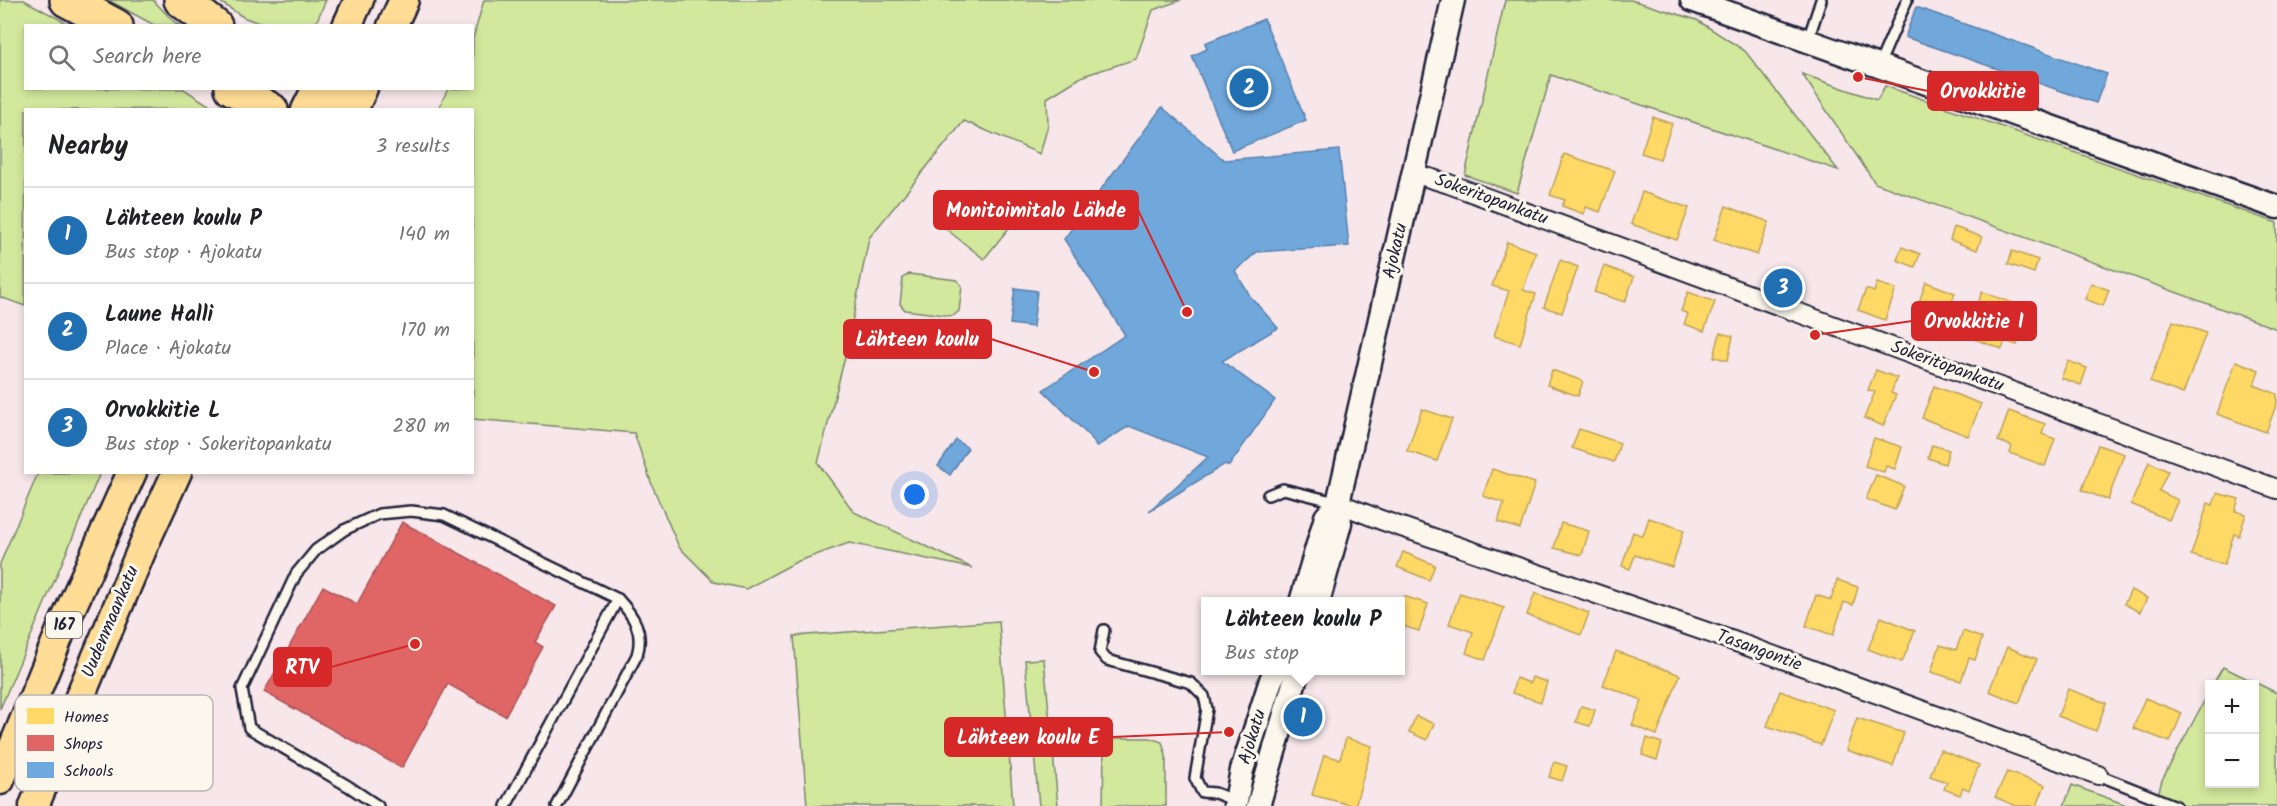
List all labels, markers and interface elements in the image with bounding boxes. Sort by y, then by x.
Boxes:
search box [24,24,474,90]
text: Search here [93,40,201,75]
icon: search [45,41,78,74]
pin: 2 [1230,66,1268,110]
callout: Orvokkitie [1928,72,2038,110]
text: Orvokkitie [1940,77,2026,109]
text: Nearby [48,126,128,168]
text: 3 results [376,131,450,163]
street label: Sokeritopankatu [1430,166,1552,234]
callout: Monitoimitalo Lähde [934,191,1138,229]
text: Monitoimitalo Lähde [946,196,1126,228]
text: Lähteen koulu P [105,202,262,237]
text: 1 [64,219,71,251]
text: 140 m [399,219,450,251]
street label: Ajokatu [1376,220,1417,282]
text: Bus stop · Ajokatu [105,237,262,269]
pin: 3 [1764,266,1802,310]
text: Laune Halli [105,298,213,333]
callout: Orvokkitie I [1912,302,2036,340]
text: Orvokkitie I [1924,307,2024,339]
text: 2 [62,315,73,347]
text: 170 m [401,315,450,347]
callout: Lähteen koulu [844,320,991,358]
text: Lähteen koulu [855,325,979,357]
text: Place · Ajokatu [105,333,231,365]
street label: Sokeritopankatu [1886,333,2008,401]
text: Orvokkitie L [105,394,220,429]
text: 3 [62,411,73,443]
text: 280 m [392,411,450,443]
text: Bus stop · Sokeritopankatu [105,429,332,461]
your location [900,480,929,509]
street label: Uudenmaankatu [74,561,148,683]
popup [1201,597,1405,675]
text: Lähteen koulu P [1225,603,1381,638]
road number: 167 [46,612,82,638]
street label: Tasangontie [1712,622,1806,680]
text: Bus stop [1225,638,1299,670]
callout: RTV [274,648,331,686]
text: RTV [285,653,320,685]
map controls [2205,680,2259,788]
button: + [2205,680,2259,734]
pin: 1 [1284,694,1322,740]
legend [15,695,213,791]
text: Homes [64,705,109,730]
street label: Ajokatu [1231,706,1275,768]
callout: Lähteen koulu E [945,718,1112,756]
text: Lähteen koulu E [957,723,1100,755]
text: Shops [64,732,103,757]
button: − [2205,734,2259,788]
text: Schools [64,759,114,784]

